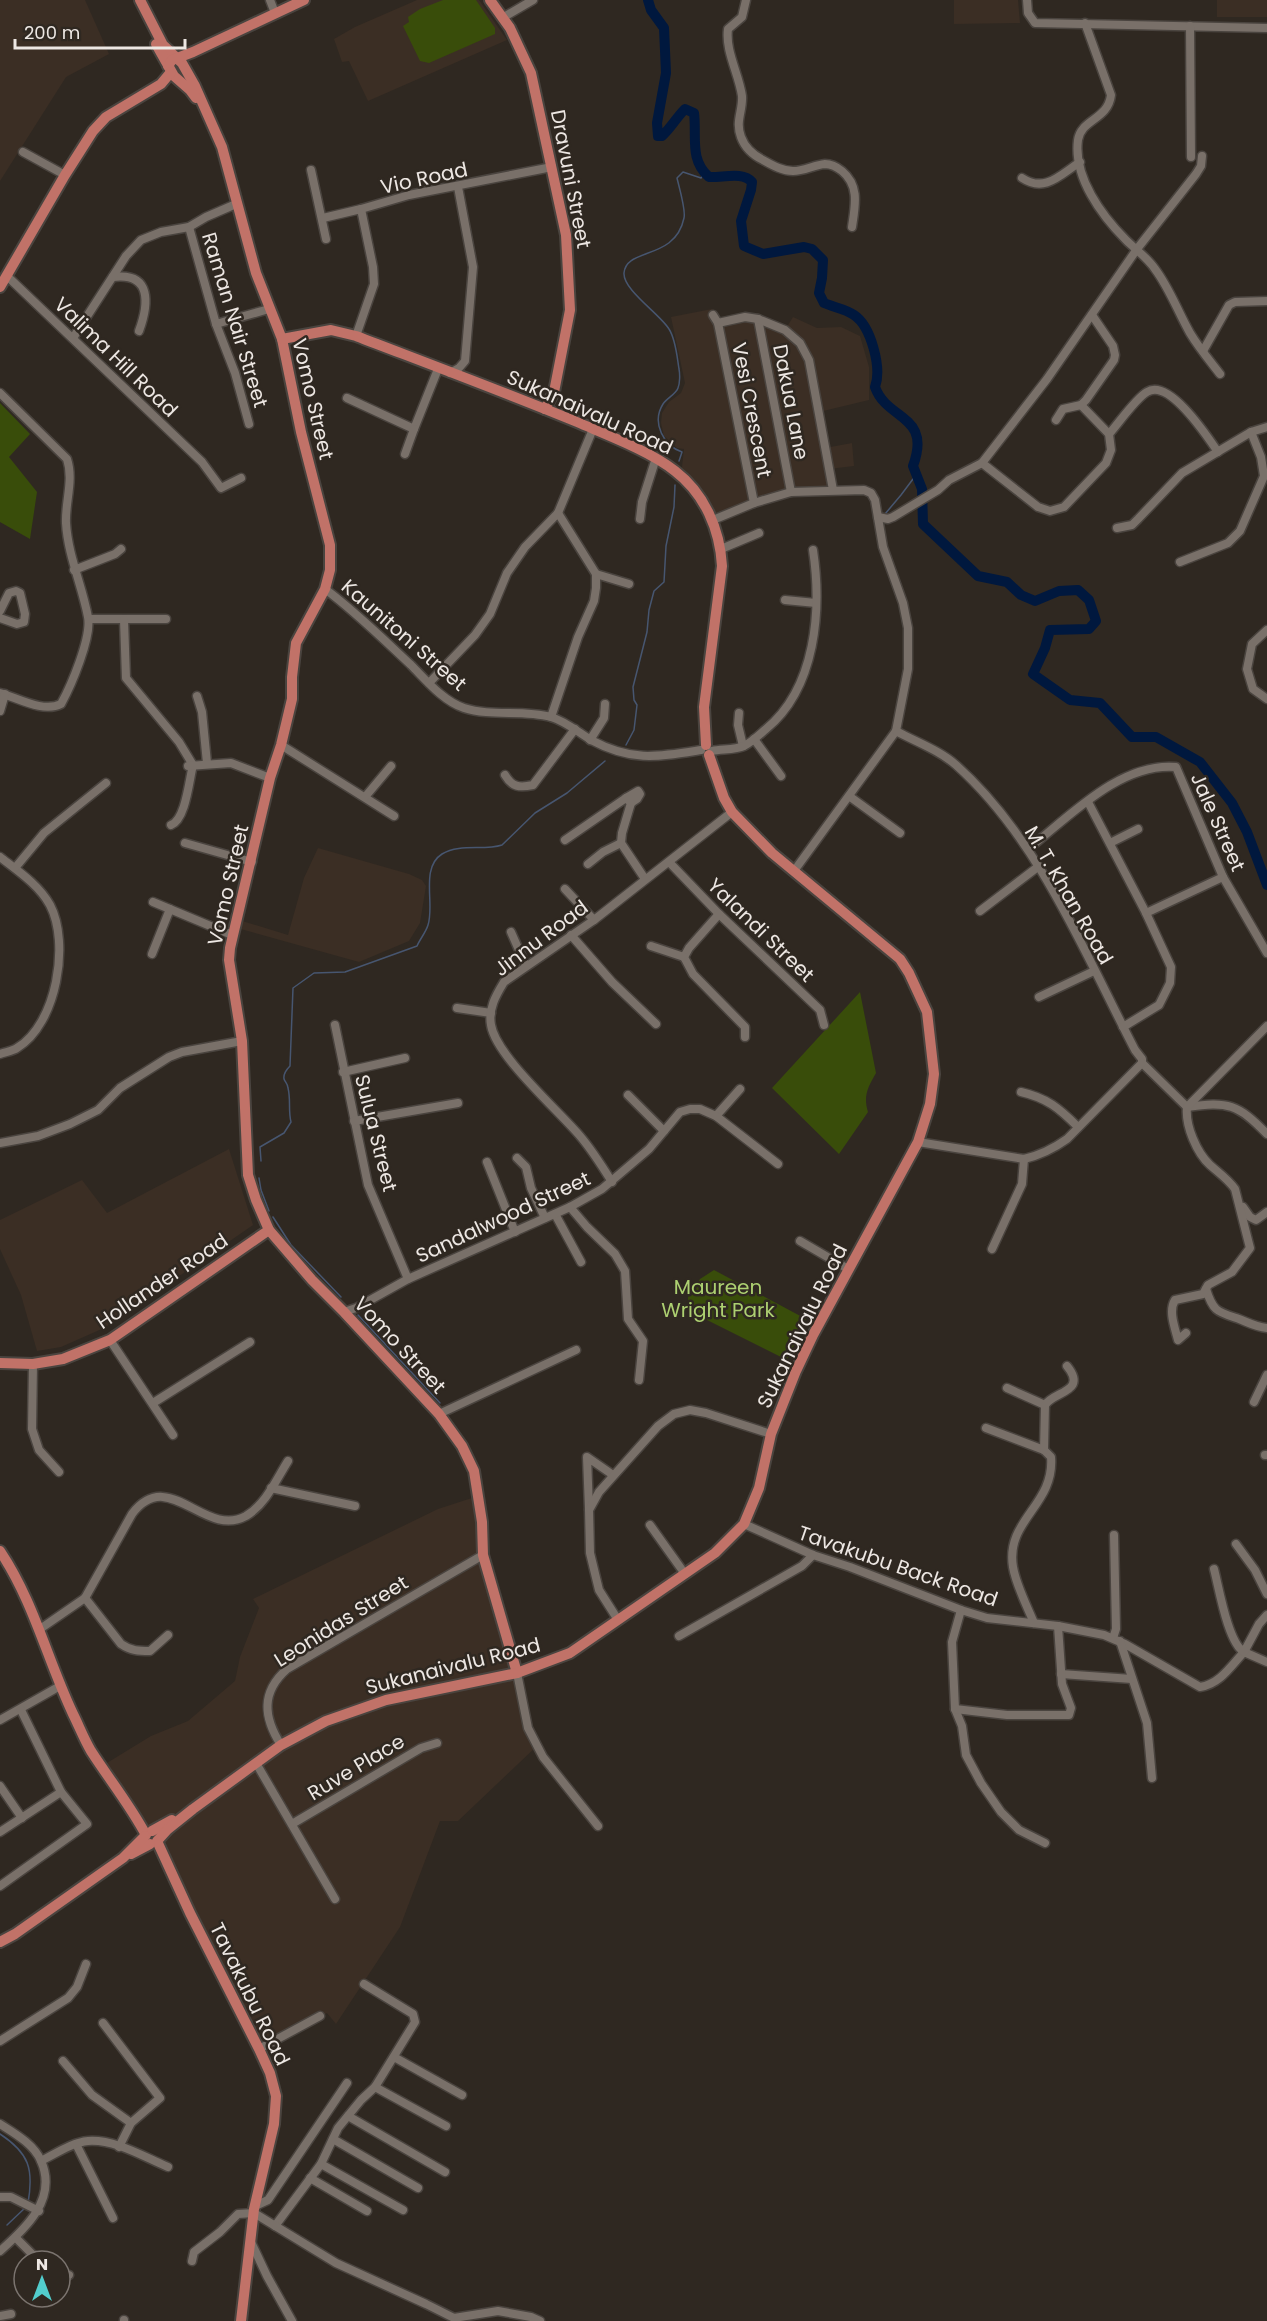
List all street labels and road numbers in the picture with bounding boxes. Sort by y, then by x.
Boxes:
street label: Dravuni Street [544,107,598,251]
street label: Vio Road [378,155,470,201]
street label: Raman Nair Street [195,229,275,411]
street label: Valima Hill Road [48,291,184,423]
street label: Vomo Street [285,336,341,462]
street label: Vesi Crescent [725,340,779,480]
street label: Dakua Lane [766,342,816,462]
street label: Sukanaivalu Road [502,363,678,461]
street label: Kaunitoni Street [335,573,473,697]
street label: Jale Street [1184,768,1252,876]
street label: M. T. Khan Road [1018,821,1120,969]
street label: Vomo Street [200,822,256,948]
street label: Yalandi Street [701,872,821,988]
street label: Jinnu Road [488,893,594,983]
street label: Sulua Street [348,1072,404,1194]
street label: Sandalwood Street [411,1164,595,1270]
street label: Hollander Road [91,1226,233,1336]
street label: Sukanaivalu Road [750,1239,854,1413]
street label: Vomo Street [348,1290,452,1400]
street label: Tavakubu Back Road [794,1519,1002,1613]
street label: Leonidas Street [269,1569,413,1673]
street label: Sukanaivalu Road [363,1631,543,1701]
street label: Ruve Place [302,1727,410,1807]
street label: Tavakubu Road [203,1918,297,2070]

